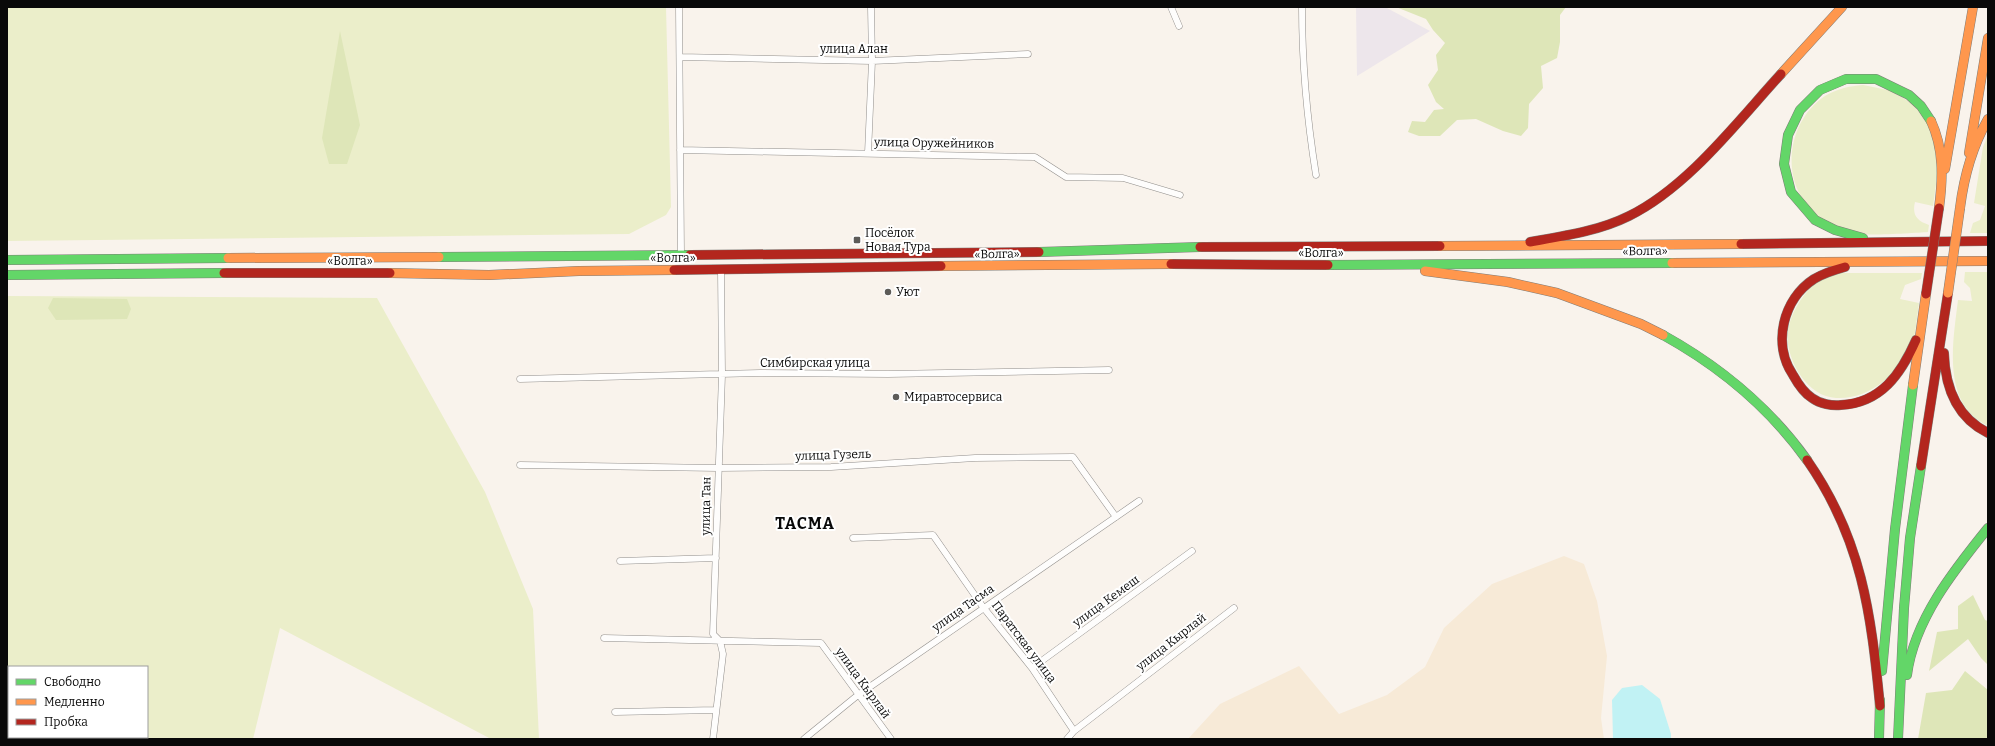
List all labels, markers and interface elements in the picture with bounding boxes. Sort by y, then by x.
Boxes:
street label: улица Алан [819,42,888,56]
street label: улица Оружейников [873,135,994,151]
place label: Посёлок Новая Тура [865,226,931,254]
marker: Посёлок Новая Тура [852,235,862,245]
street label: «Волга» [1622,244,1668,258]
street label: «Волга» [1298,246,1344,260]
street label: «Волга» [974,247,1020,261]
street label: «Волга» [650,251,696,265]
street label: «Волга» [327,254,373,268]
place label: Уют [896,285,919,299]
marker: Уют [883,287,893,297]
street label: Симбирская улица [760,356,871,370]
place label: Миравтосервиса [904,390,1003,404]
marker: Миравтосервиса [891,392,901,402]
street label: улица Гузель [794,447,871,463]
street label: улица Тан [698,477,714,536]
district label: ТАСМА [775,514,835,533]
street label: улица Кемеш [1069,572,1142,630]
street label: улица Тасма [929,581,997,635]
street label: Паратская улица [989,598,1060,686]
street label: улица Кырлай [1133,611,1209,674]
street label: улица Кырлай [832,644,893,721]
legend [8,666,148,738]
text: Свободно [44,675,101,689]
text: Медленно [44,695,105,709]
text: Пробка [44,715,88,729]

